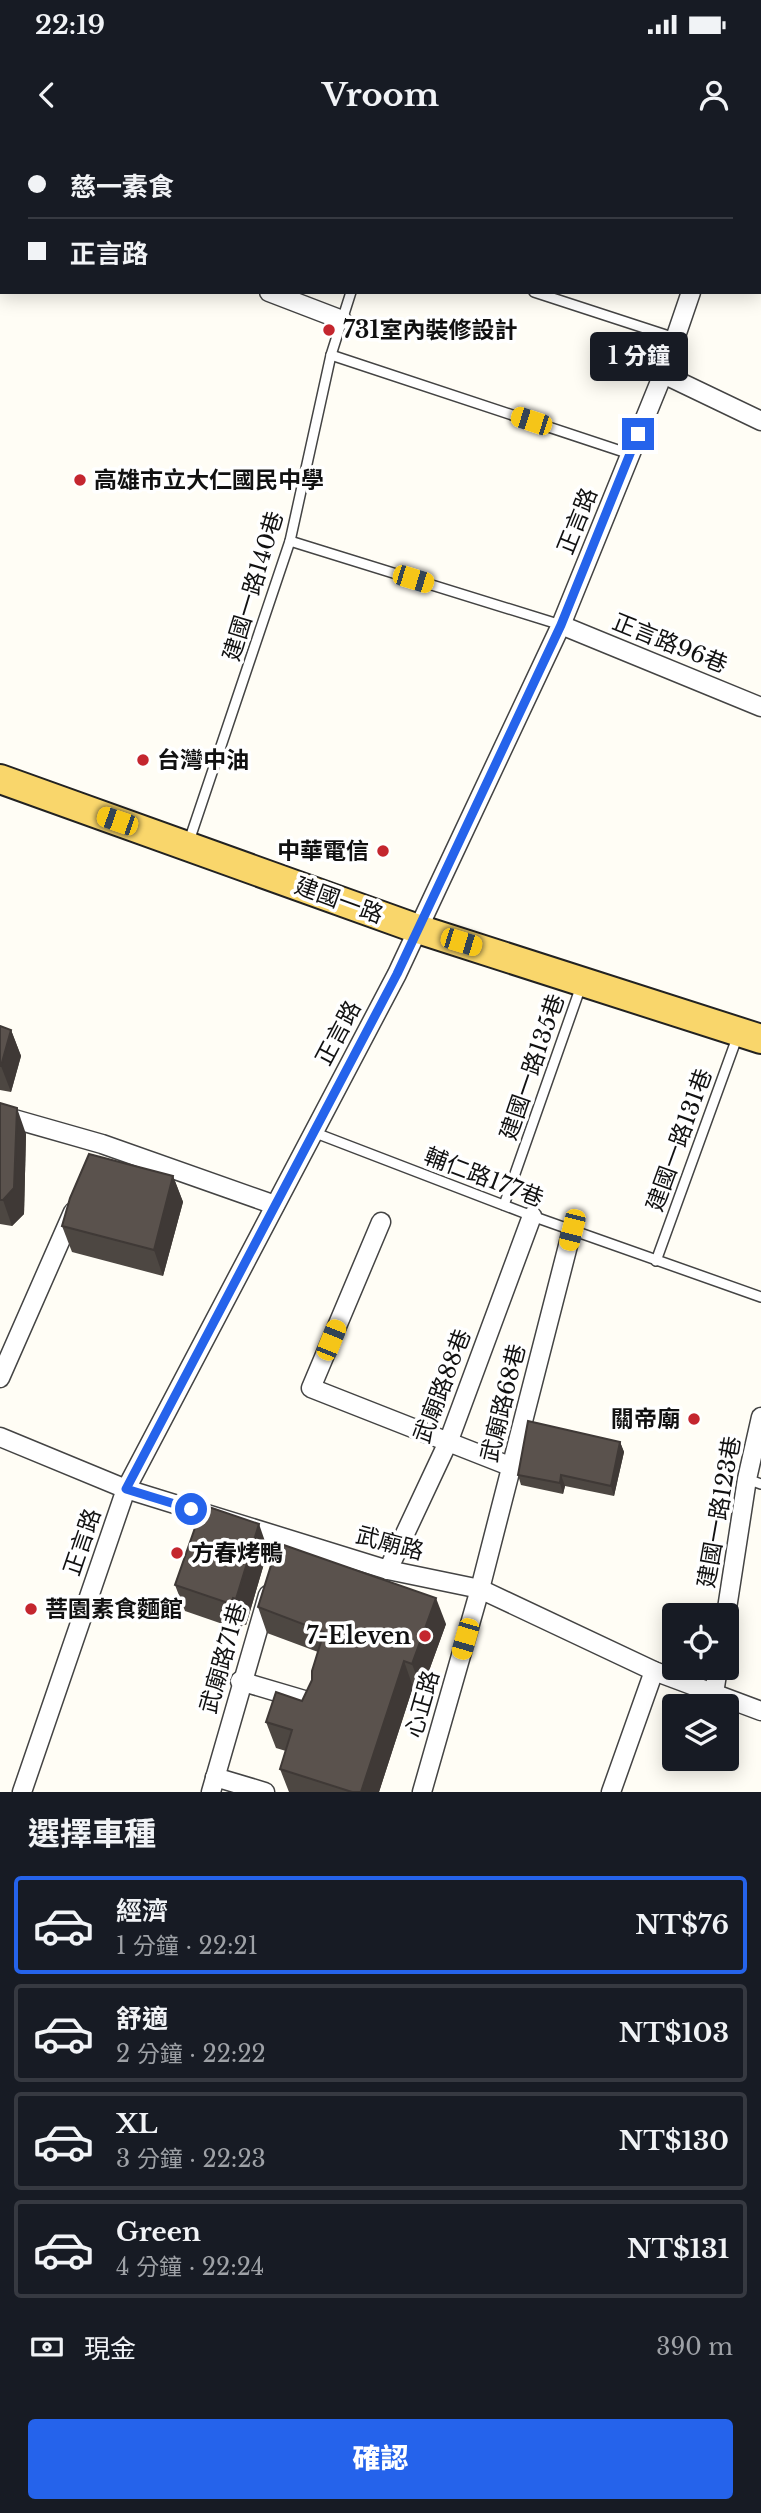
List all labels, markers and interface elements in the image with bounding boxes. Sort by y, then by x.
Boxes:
text: 22:19 [35,9,105,41]
text: Vroom [322,75,439,115]
icon: back [28,76,66,114]
icon: person [695,76,733,114]
text: 慈一素食 [70,171,174,203]
text: 正言路 [70,238,148,270]
place label: 731室內裝修設計 [343,316,518,344]
marker: 731室內裝修設計 [321,322,337,338]
callout: 1 分鐘 [589,332,687,382]
text: 1 分鐘 [608,342,670,370]
car [508,405,555,437]
route end [622,418,654,450]
place label: 高雄市立大仁國民中學 [94,466,324,494]
marker: 高雄市立大仁國民中學 [72,472,88,488]
street label: 正言路 [551,484,603,558]
street label: 建國一路140巷 [217,508,289,664]
car [390,563,437,595]
street label: 正言路96巷 [608,607,732,679]
place label: 台灣中油 [157,746,249,774]
marker: 台灣中油 [135,752,151,768]
car [94,804,141,838]
place label: 中華電信 [277,837,369,865]
marker: 中華電信 [375,843,391,859]
street label: 建國一路 [291,871,387,929]
car [438,926,485,958]
street label: 建國一路135巷 [494,990,570,1144]
street label: 正言路 [309,996,367,1070]
street label: 建國一路131巷 [640,1065,718,1215]
street label: 輔仁路177巷 [420,1141,548,1213]
car [557,1207,588,1253]
car [314,1317,349,1363]
street label: 武廟路88巷 [407,1325,477,1447]
street label: 武廟路68巷 [475,1341,531,1465]
place label: 關帝廟 [611,1405,680,1433]
marker: 關帝廟 [686,1411,702,1427]
street label: 建國一路123巷 [692,1434,746,1590]
route start [175,1493,207,1525]
street label: 正言路 [58,1505,106,1579]
street label: 武廟路 [353,1521,427,1565]
place label: 方春烤鴨 [191,1539,283,1567]
marker: 方春烤鴨 [169,1545,185,1561]
place label: 菩園素食麵館 [45,1595,183,1623]
street label: 武廟路71巷 [194,1599,252,1717]
marker: 菩園素食麵館 [23,1601,39,1617]
map controls [662,1603,739,1771]
button: locate [662,1603,739,1680]
car [450,1616,481,1662]
place label: 7-Eleven [306,1622,411,1650]
marker: 7-Eleven [417,1628,433,1644]
street label: 心正路 [399,1667,445,1741]
button: layers [662,1694,739,1771]
text: 選擇車種 [28,1814,156,1854]
icon: car [32,1894,95,1957]
text: 經濟 [116,1895,168,1927]
text: NT$76 [635,1909,729,1941]
text: 1 分鐘 · 22:21 [116,1932,258,1960]
icon: car [32,2002,95,2065]
text: 舒適 [116,2003,168,2035]
text: NT$103 [619,2017,729,2049]
text: 2 分鐘 · 22:22 [116,2040,266,2068]
text: XL [116,2108,158,2140]
icon: car [32,2110,95,2173]
text: NT$130 [619,2125,729,2157]
text: 3 分鐘 · 22:23 [116,2145,266,2173]
text: Green [116,2216,201,2248]
icon: car [32,2218,95,2281]
text: NT$131 [627,2233,729,2265]
text: 4 分鐘 · 22:24 [116,2253,264,2281]
icon: cash [28,2328,66,2366]
text: 現金 [84,2333,136,2365]
text: 390 m [656,2333,733,2361]
button: 確認 [28,2419,733,2499]

